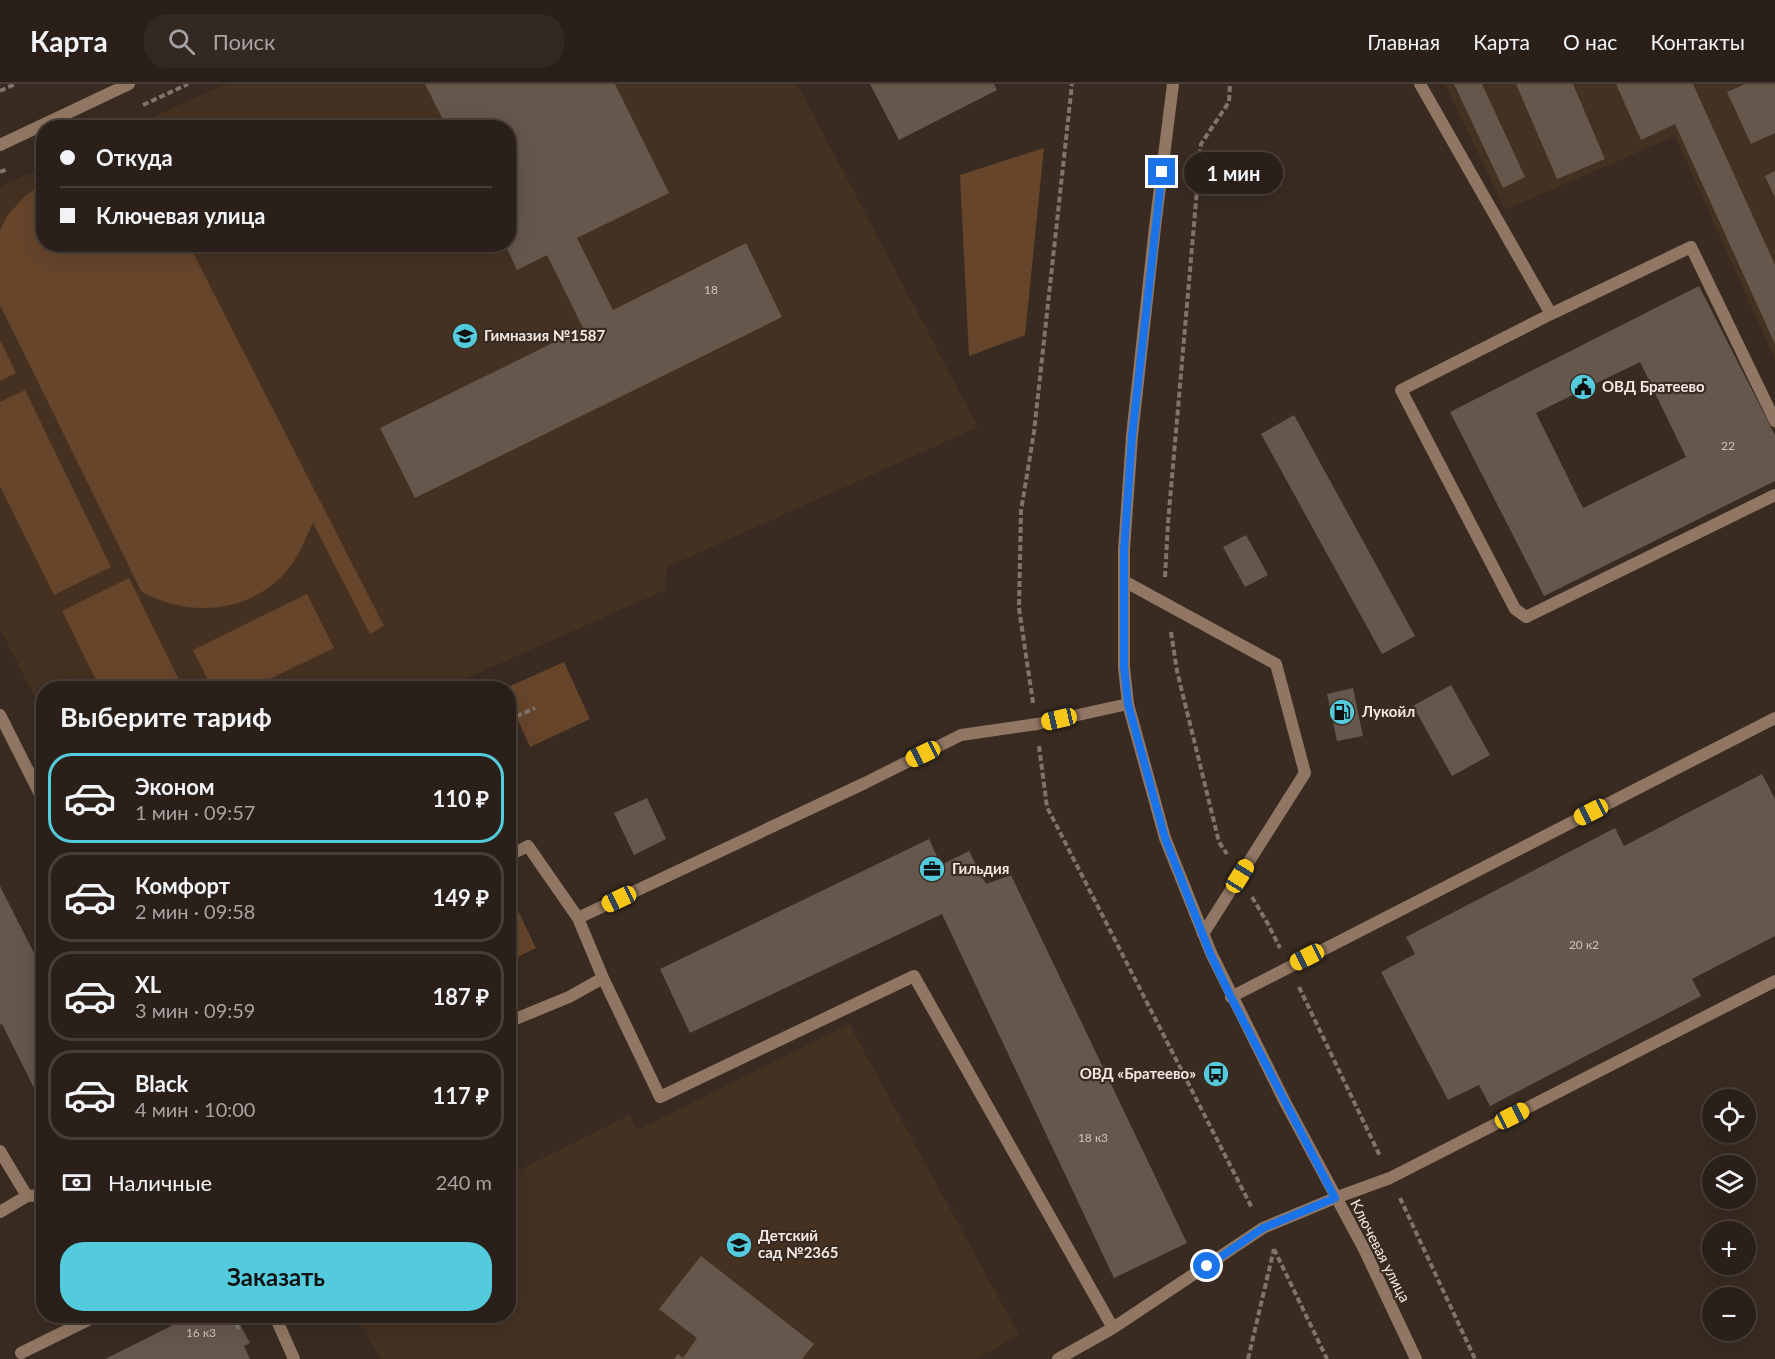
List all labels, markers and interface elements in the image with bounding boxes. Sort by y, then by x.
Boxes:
search box [144,14,564,68]
text: Карта [30,24,108,58]
icon: search [165,25,198,58]
text: Поиск [213,28,276,55]
text: Главная [1367,29,1440,54]
text: Карта [1473,29,1530,54]
text: О нас [1563,29,1617,54]
text: Контакты [1650,29,1745,54]
text: Откуда [96,144,173,171]
callout: 1 мин [1183,151,1282,193]
route end [1148,158,1175,185]
text: 1 мин [1207,161,1260,185]
text: Ключевая улица [96,202,265,229]
house number: 18 [704,282,718,297]
school or university icon: Гимназия №1587 [450,321,480,351]
place label: Гимназия №1587 [484,326,606,344]
public building icon: ОВД Братеево [1568,372,1598,402]
place label: ОВД Братеево [1602,377,1705,395]
house number: 22 [1721,438,1735,453]
fuel station icon: Лукойл [1327,697,1357,727]
text: Выберите тариф [60,700,272,733]
place label: Лукойл [1361,702,1415,720]
car [1039,706,1079,732]
car [903,738,943,770]
icon: car [63,771,117,825]
text: Эконом [135,773,215,800]
text: 110 ₽ [433,785,489,812]
car [1571,796,1611,828]
text: 1 мин · 09:57 [135,800,255,824]
office icon: Гильдия [917,854,947,884]
car [1223,856,1257,896]
place label: Гильдия [952,859,1009,877]
icon: car [63,870,117,924]
text: Комфорт [135,872,230,899]
car [599,883,639,915]
text: 149 ₽ [433,884,489,911]
text: 2 мин · 09:58 [135,899,255,923]
house number: 20 к2 [1569,937,1599,952]
car [1287,941,1327,973]
icon: car [63,969,117,1023]
text: XL [135,971,161,998]
text: 187 ₽ [433,983,489,1010]
text: 3 мин · 09:59 [135,998,255,1022]
bus stop icon: ОВД «Братеево» [1201,1059,1231,1089]
place label: ОВД «Братеево» [1080,1064,1196,1082]
icon: car [63,1068,117,1122]
text: Black [135,1070,188,1097]
text: 117 ₽ [433,1082,489,1109]
map controls [1702,1089,1756,1341]
button: locate [1702,1089,1756,1143]
text: 4 мин · 10:00 [135,1097,255,1121]
car [1492,1100,1532,1132]
house number: 18 к3 [1078,1130,1108,1145]
button: layers [1702,1155,1756,1209]
icon: cash [60,1166,93,1199]
text: Наличные [108,1169,212,1196]
text: 240 m [436,1170,492,1194]
street label: Ключевая улица [1347,1196,1415,1305]
button: + [1702,1221,1756,1275]
place label: Детский сад №2365 [758,1226,838,1261]
school or university icon: Детский сад №2365 [724,1230,754,1260]
button: Заказать [60,1242,492,1311]
route start [1193,1252,1220,1279]
button: − [1702,1287,1756,1341]
house number: 16 к3 [186,1325,216,1340]

